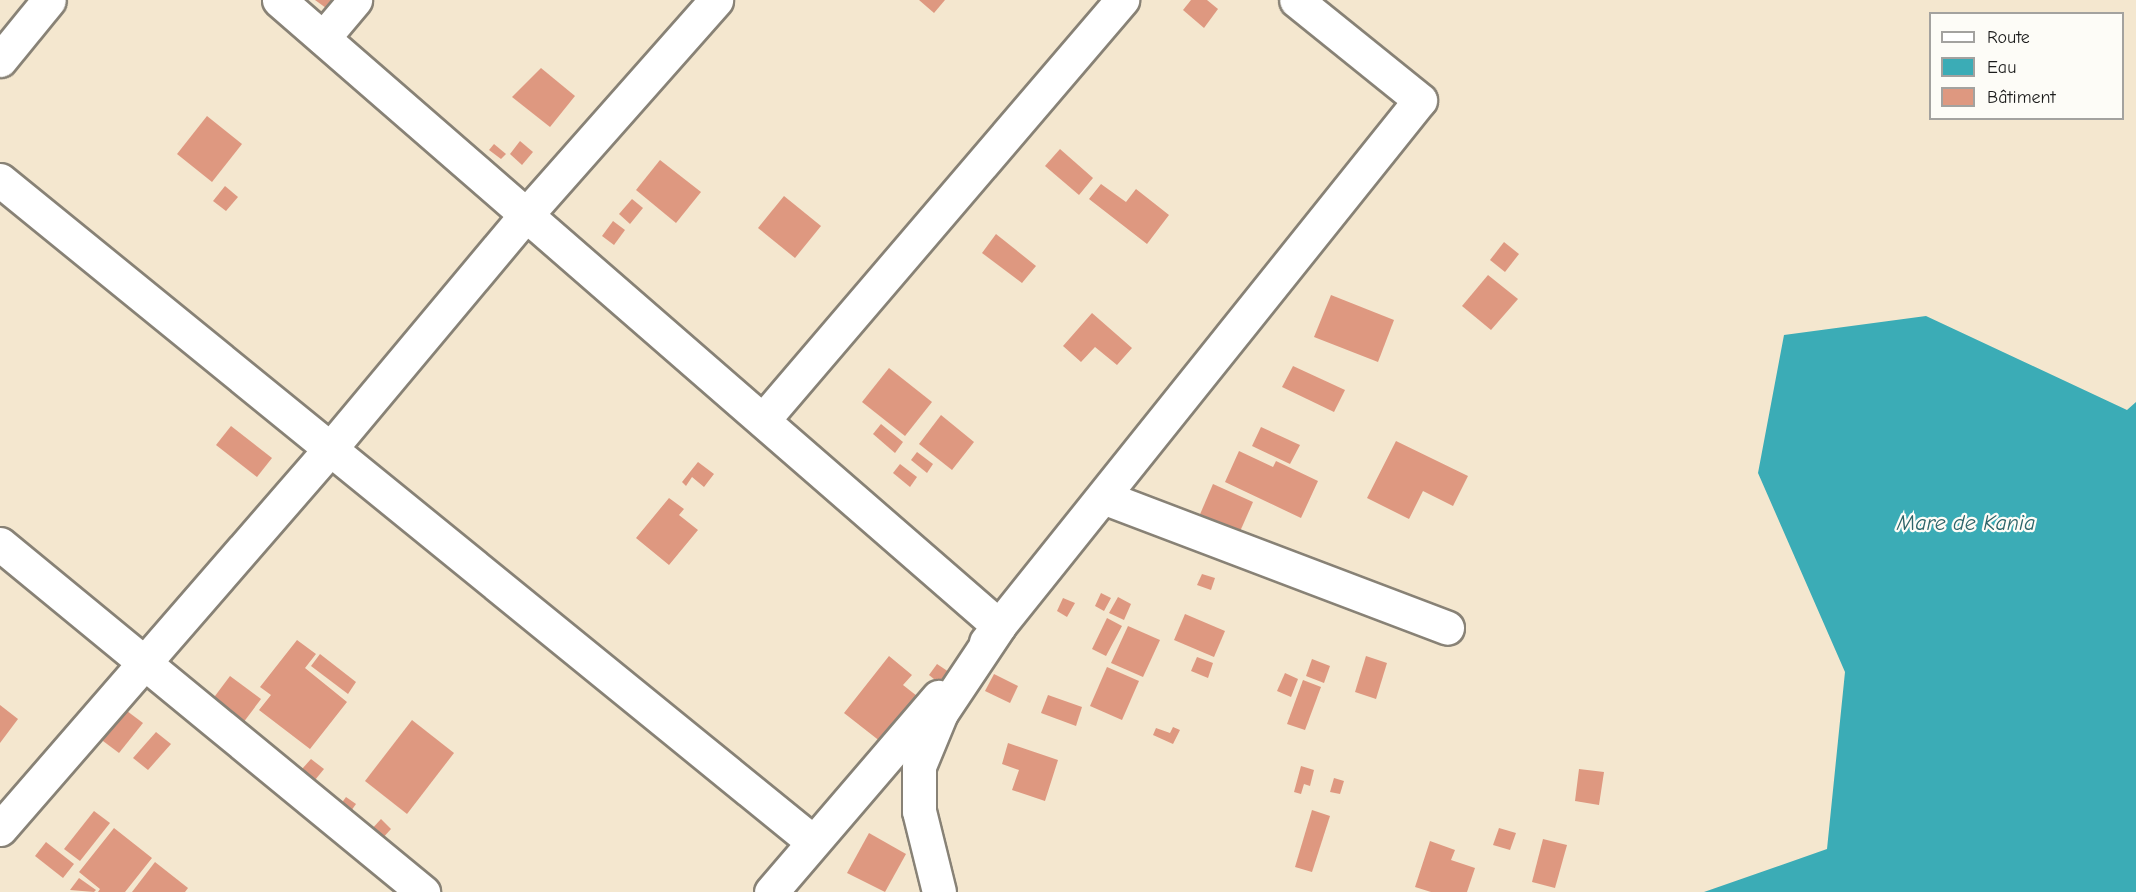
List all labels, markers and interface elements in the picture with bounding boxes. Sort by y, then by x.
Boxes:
legend [1929,12,2124,120]
text: Route [1987,27,2030,48]
text: Eau [1987,57,2016,78]
text: Bâtiment [1987,87,2056,108]
water label: Mare de Kania [1897,511,2035,537]

